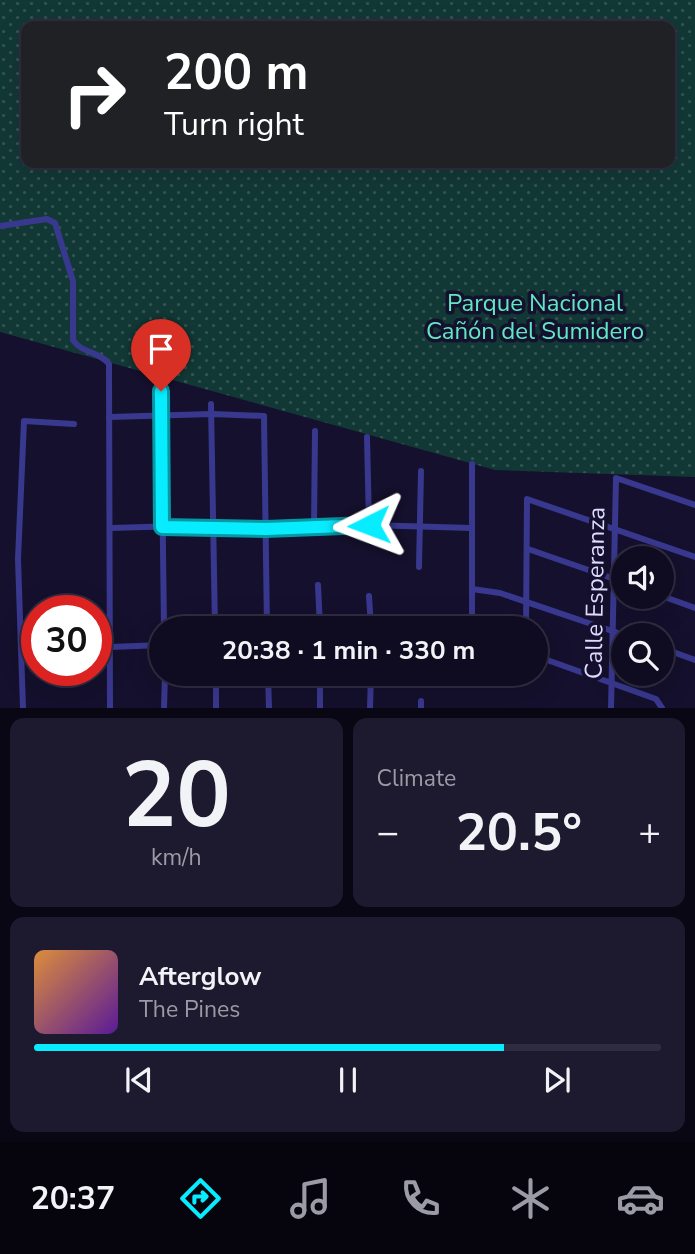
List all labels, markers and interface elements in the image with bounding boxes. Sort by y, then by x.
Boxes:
text: 200 m [164,39,308,106]
icon: right [49,49,140,140]
text: Turn right [164,103,304,146]
park label: Parque Nacional Cañón del Sumidero [426,287,644,347]
pin [131,319,191,391]
icon: arrive [142,330,180,368]
position arrow [332,488,406,562]
street label: Calle Esperanza [578,507,612,679]
map controls [611,546,674,686]
button: sound [611,546,674,609]
speed limit sign: 30 [21,595,112,686]
button: search [611,623,674,686]
text: 20:38 · 1 min · 330 m [222,633,475,668]
text: 20 [122,734,231,858]
text: Climate [377,763,456,794]
text: 20.5° [456,797,582,868]
text: − [377,807,399,858]
text: + [638,807,661,858]
text: km/h [151,842,202,873]
text: Afterglow [139,959,262,994]
text: The Pines [139,994,240,1025]
icon: previous [120,1061,158,1099]
icon: pause [329,1061,367,1099]
icon: next [538,1061,576,1099]
icon: directions [176,1174,225,1223]
icon: music [286,1174,335,1223]
icon: phone [396,1174,445,1223]
icon: climate [506,1174,555,1223]
icon: car [616,1174,665,1223]
text: 20:37 [30,1177,115,1220]

